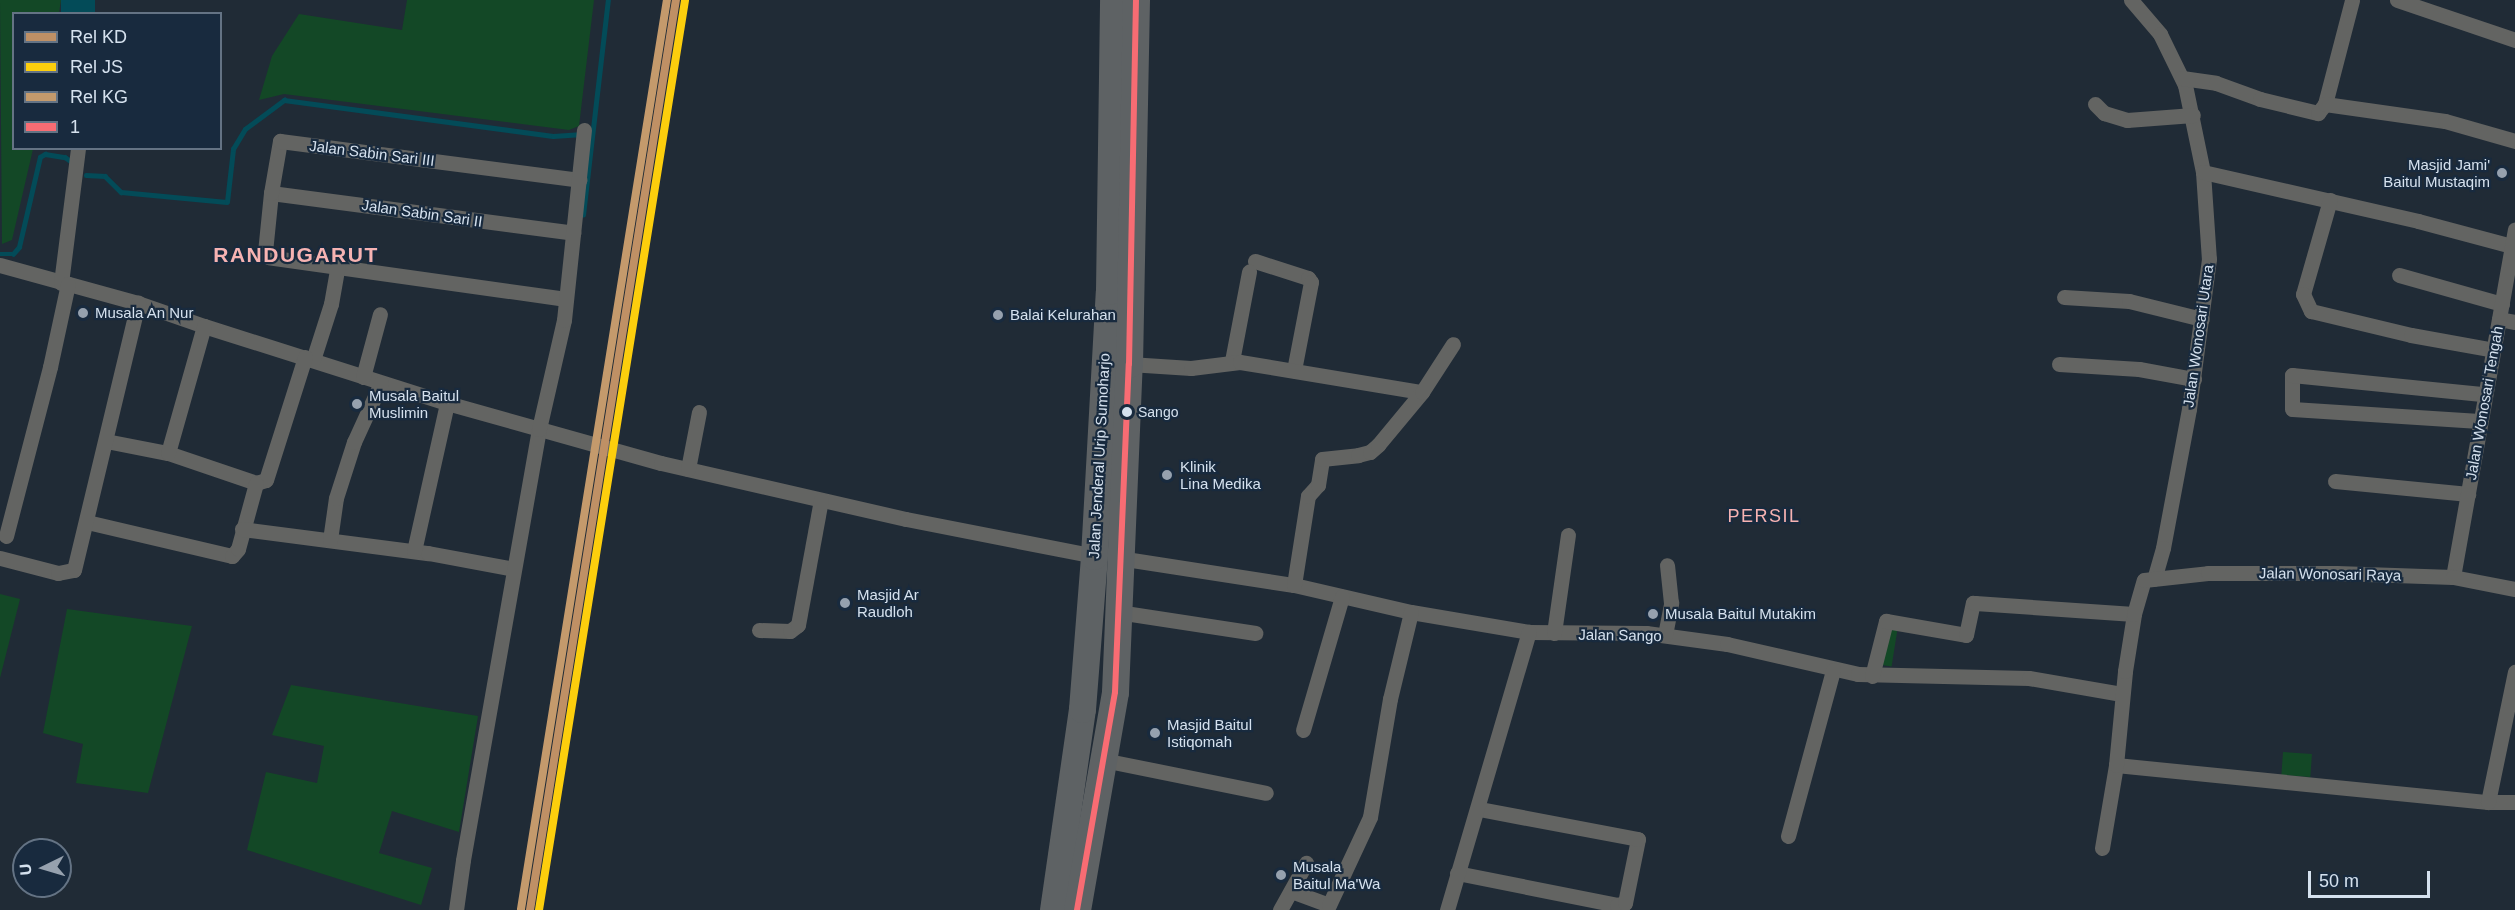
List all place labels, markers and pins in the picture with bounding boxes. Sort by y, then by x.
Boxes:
place label: Masjid Jami' Baitul Mustaqim [2383,155,2490,190]
marker: Masjid Jami' Baitul Mustaqim [2495,166,2509,180]
place label: Musala An Nur [95,304,194,322]
marker: Musala An Nur [76,306,90,320]
place label: Balai Kelurahan [1010,306,1116,324]
marker: Balai Kelurahan [991,308,1005,322]
place label: Musala Baitul Muslimin [369,386,459,421]
marker: Musala Baitul Muslimin [350,397,364,411]
place label: Sango [1138,404,1178,420]
marker: Sango [1121,406,1133,418]
place label: Klinik Lina Medika [1180,457,1261,492]
marker: Klinik Lina Medika [1158,466,1176,484]
place label: Masjid Ar Raudloh [857,585,920,620]
marker: Masjid Ar Raudloh [838,596,852,610]
place label: Musala Baitul Mutakim [1665,605,1816,623]
marker: Musala Baitul Mutakim [1646,607,1660,621]
place label: Masjid Baitul Istiqomah [1167,715,1252,750]
marker: Masjid Baitul Istiqomah [1148,726,1162,740]
place label: Musala Baitul Ma'Wa [1293,857,1380,892]
marker: Musala Baitul Ma'Wa [1274,868,1288,882]

